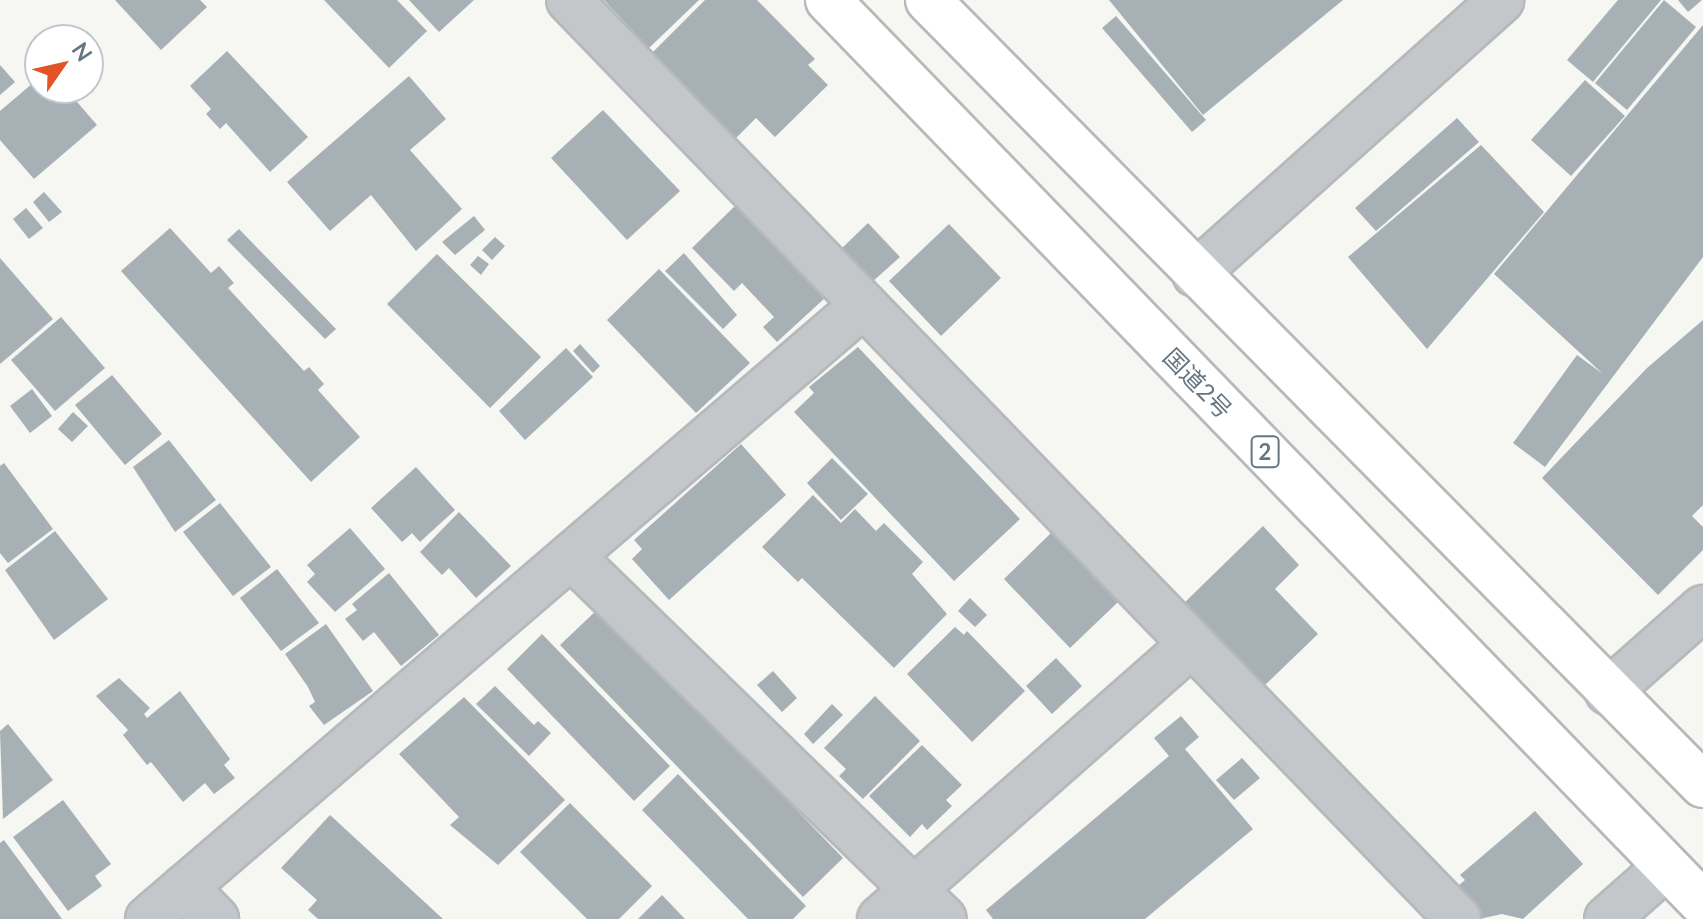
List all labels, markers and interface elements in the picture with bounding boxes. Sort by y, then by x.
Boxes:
north arrow [24,24,104,104]
text: N [67,37,99,66]
street label: 国道2号 [1158,342,1238,424]
road number: 2 [1249,434,1281,470]

